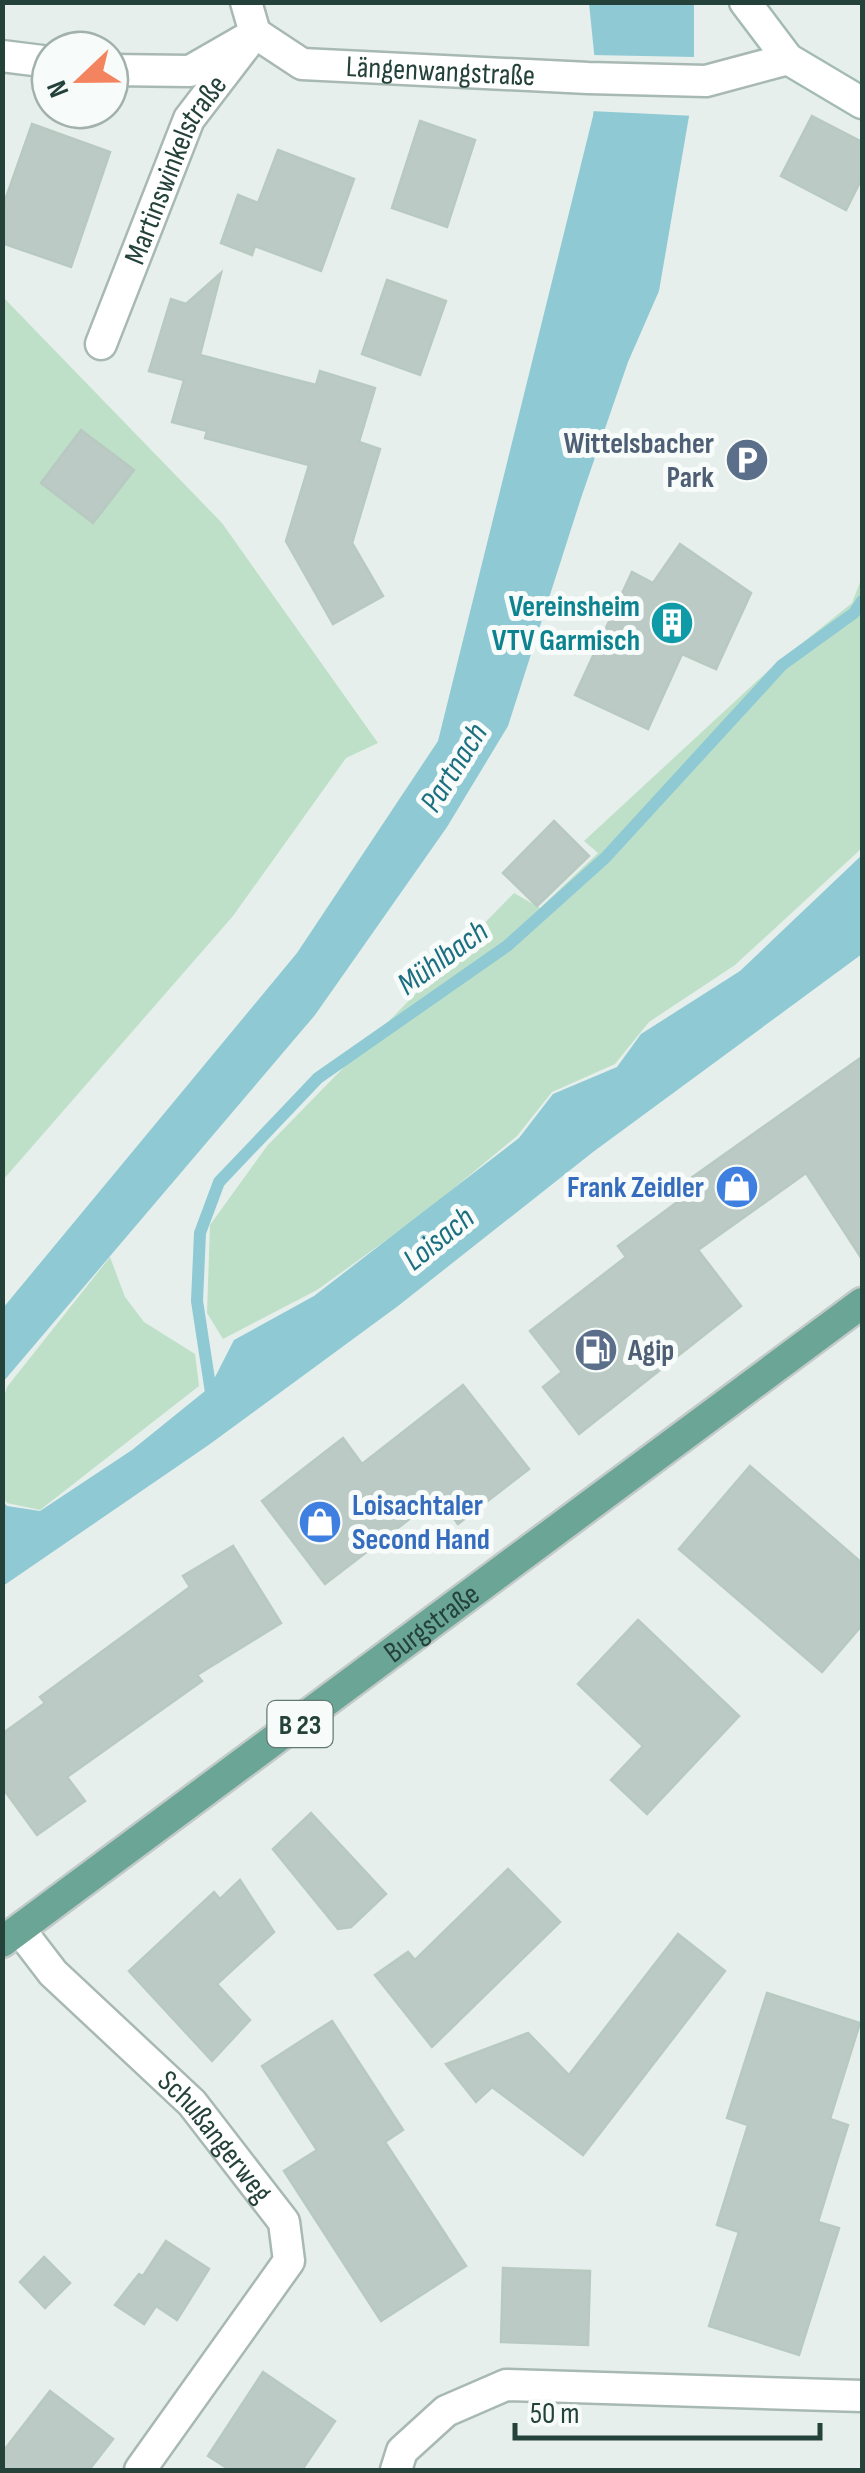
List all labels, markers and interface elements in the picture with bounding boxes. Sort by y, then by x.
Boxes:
north arrow [30,30,130,130]
street label: Längenwangstraße [345,49,536,94]
street label: Martinswinkelstraße [117,68,235,269]
text: N [40,76,76,102]
place label: Wittelsbacher Park [563,426,714,496]
parking icon: Wittelsbacher Park [724,437,770,483]
place label: Vereinsheim VTV Garmisch [492,589,640,659]
building icon: Vereinsheim VTV Garmisch [649,600,695,646]
water label: Partnach [412,716,497,819]
water label: Mühlbach [390,912,496,1004]
shop icon: Frank Zeidler [714,1164,760,1210]
place label: Frank Zeidler [567,1170,704,1206]
water label: Loisach [396,1199,482,1280]
fuel station icon: Agip [573,1327,619,1373]
place label: Agip [627,1333,674,1369]
place label: Loisachtaler Second Hand [352,1488,490,1558]
shop icon: Loisachtaler Second Hand [297,1499,343,1545]
street label: Burgstraße [377,1576,487,1671]
road number: B 23 [268,1701,332,1747]
street label: Schußangerweg [150,2063,279,2210]
scale bar [515,2378,820,2440]
text: 50 m [530,2396,579,2432]

